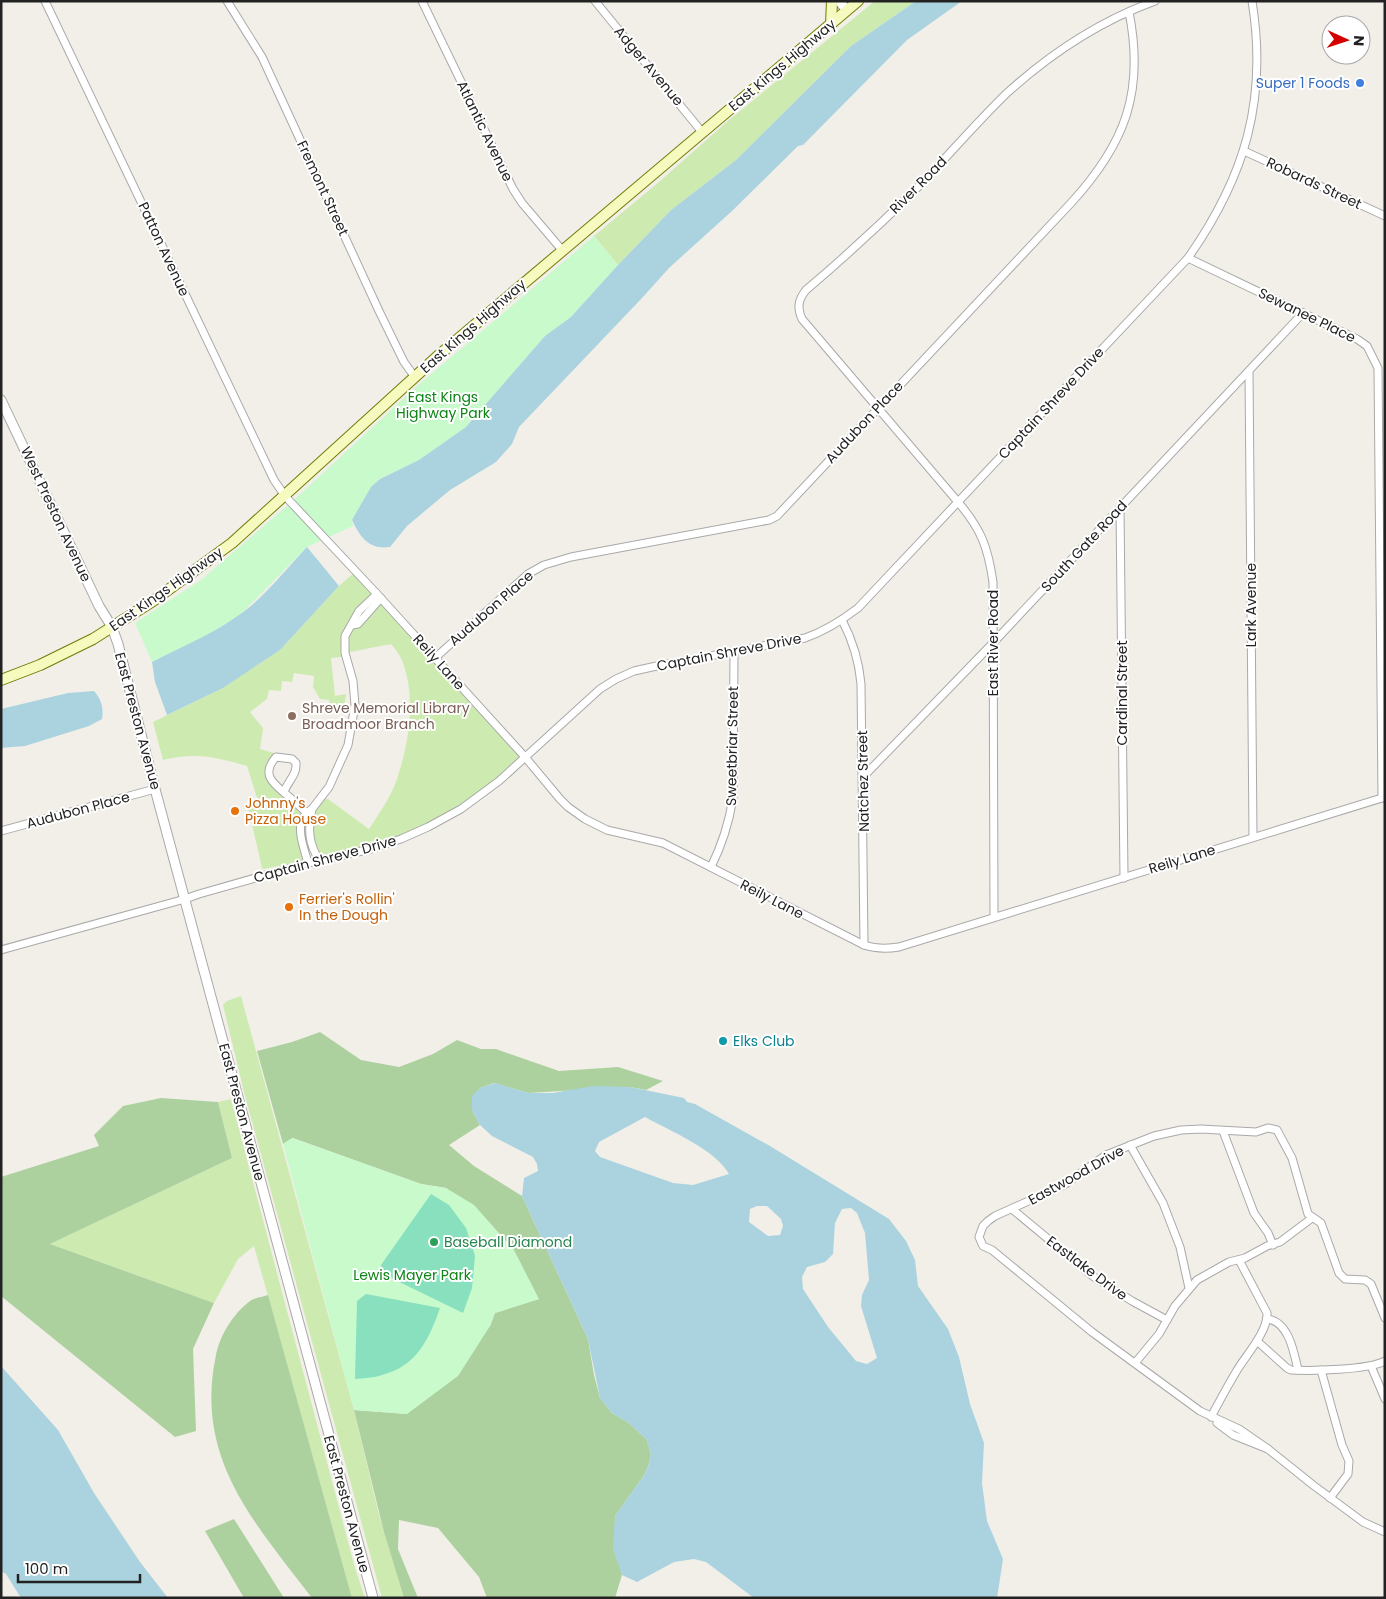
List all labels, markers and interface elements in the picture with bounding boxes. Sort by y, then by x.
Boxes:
street label: East Kings Highway [724,14,840,116]
north arrow [1321,15,1371,65]
street label: Adger Avenue [610,22,689,110]
text: N [1349,35,1369,46]
place label: Super 1 Foods [1256,73,1350,93]
street label: Atlantic Avenue [452,77,518,185]
marker: Super 1 Foods [1354,77,1366,89]
street label: Fremont Street [292,137,354,239]
street label: River Road [885,152,951,218]
street label: Robards Street [1263,152,1365,214]
street label: Patton Avenue [133,199,195,300]
street label: East Kings Highway [416,274,530,378]
street label: Sewanee Place [1255,283,1359,347]
street label: Captain Shreve Drive [994,342,1109,464]
street label: Audubon Place [820,376,908,468]
park label: East Kings Highway Park [396,387,491,423]
street label: West Preston Avenue [16,443,96,585]
street label: South Gate Road [1036,496,1132,596]
street label: East Kings Highway [105,542,227,636]
street label: Lark Avenue [1241,563,1261,647]
street label: Audubon Place [444,565,538,650]
street label: East River Road [983,590,1003,696]
street label: Captain Shreve Drive [655,628,803,676]
street label: Reily Lane [409,630,470,695]
street label: Cardinal Street [1112,641,1132,746]
street label: East Preston Avenue [110,650,166,792]
street label: Sweetbriar Street [721,686,743,806]
place label: Shreve Memorial Library Broadmoor Branch [302,698,470,734]
marker: Shreve Memorial Library Broadmoor Branch [286,710,298,722]
street label: Natchez Street [852,730,874,832]
street label: Audubon Place [24,787,132,833]
place label: Johnny's Pizza House [245,793,326,829]
marker: Johnny's Pizza House [229,805,241,817]
street label: Captain Shreve Drive [251,830,399,888]
street label: Reily Lane [1146,839,1218,879]
street label: Reily Lane [737,874,807,924]
place label: Ferrier's Rollin' In the Dough [299,889,395,925]
marker: Ferrier's Rollin' In the Dough [283,901,295,913]
place label: Elks Club [733,1031,795,1051]
marker: Elks Club [717,1035,729,1047]
street label: East Preston Avenue [214,1041,270,1183]
street label: Eastwood Drive [1024,1140,1128,1210]
street label: Eastlake Drive [1042,1231,1132,1305]
place label: Baseball Diamond [444,1232,572,1252]
marker: Baseball Diamond [428,1236,440,1248]
park label: Lewis Mayer Park [353,1265,472,1285]
street label: East Preston Avenue [319,1433,375,1575]
scale bar [18,1552,140,1584]
text: 100 m [25,1558,68,1579]

